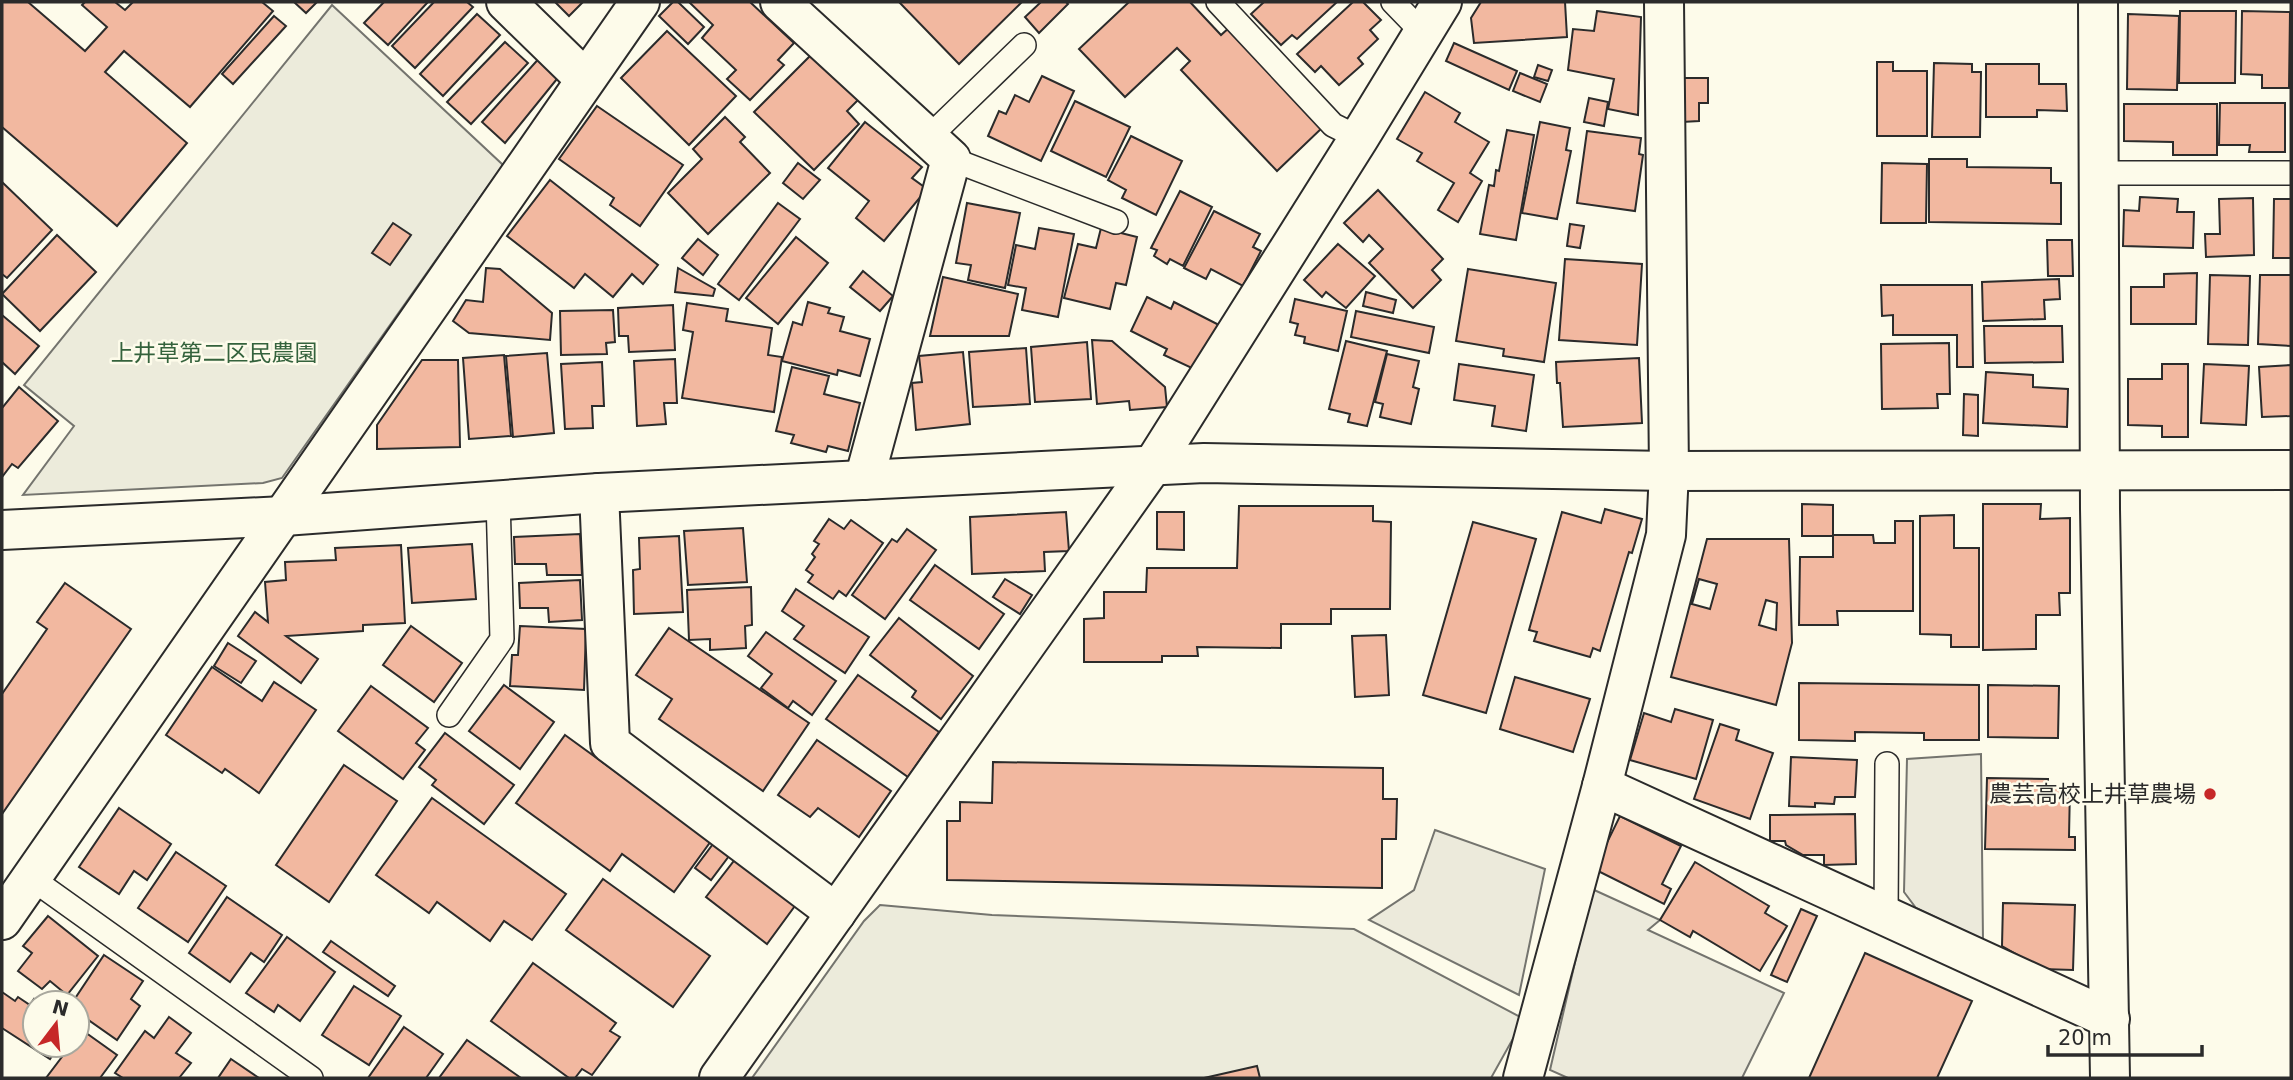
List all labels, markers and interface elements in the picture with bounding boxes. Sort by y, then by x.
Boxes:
park label: 上井草第二区民農園 [111,340,318,366]
place label: 農芸高校上井草農場 [1989,781,2196,807]
marker: 農芸高校上井草農場 [2202,786,2218,802]
north arrow [21,989,91,1059]
text: N [50,995,71,1020]
scale bar [2048,1014,2202,1058]
text: 20 m [2058,1026,2112,1050]

